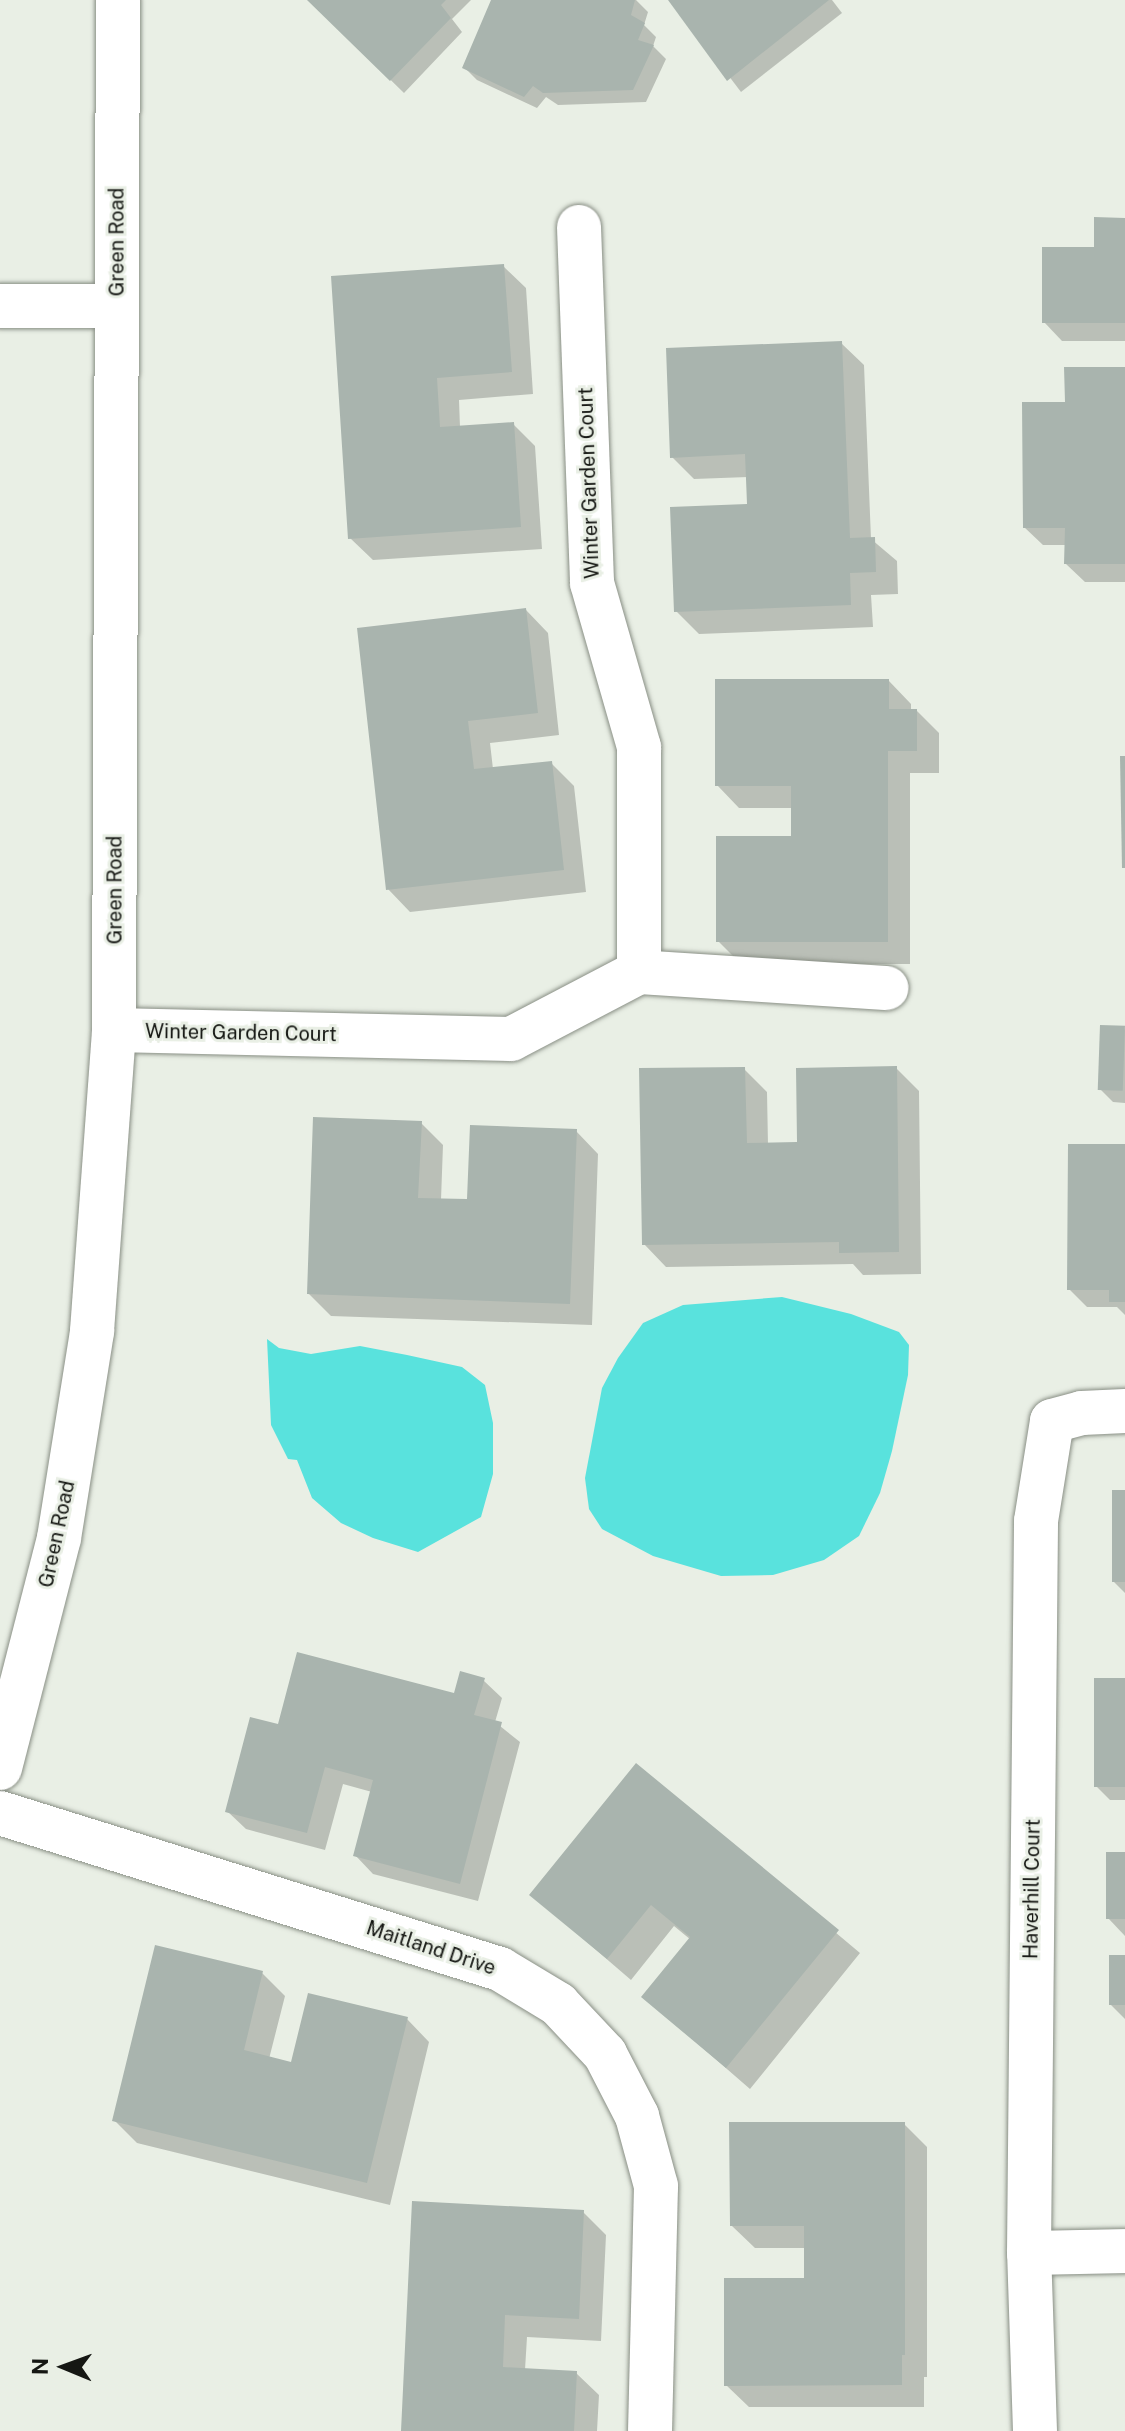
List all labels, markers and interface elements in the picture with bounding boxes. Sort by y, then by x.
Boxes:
street label: Green Road [105,188,129,296]
street label: Winter Garden Court [574,387,604,579]
street label: Green Road [103,836,127,944]
street label: Winter Garden Court [145,1019,337,1047]
street label: Green Road [34,1478,80,1590]
street label: Haverhill Court [1019,1819,1045,1959]
street label: Maitland Drive [363,1916,499,1980]
north arrow [24,2327,104,2407]
text: N [27,2358,53,2375]

